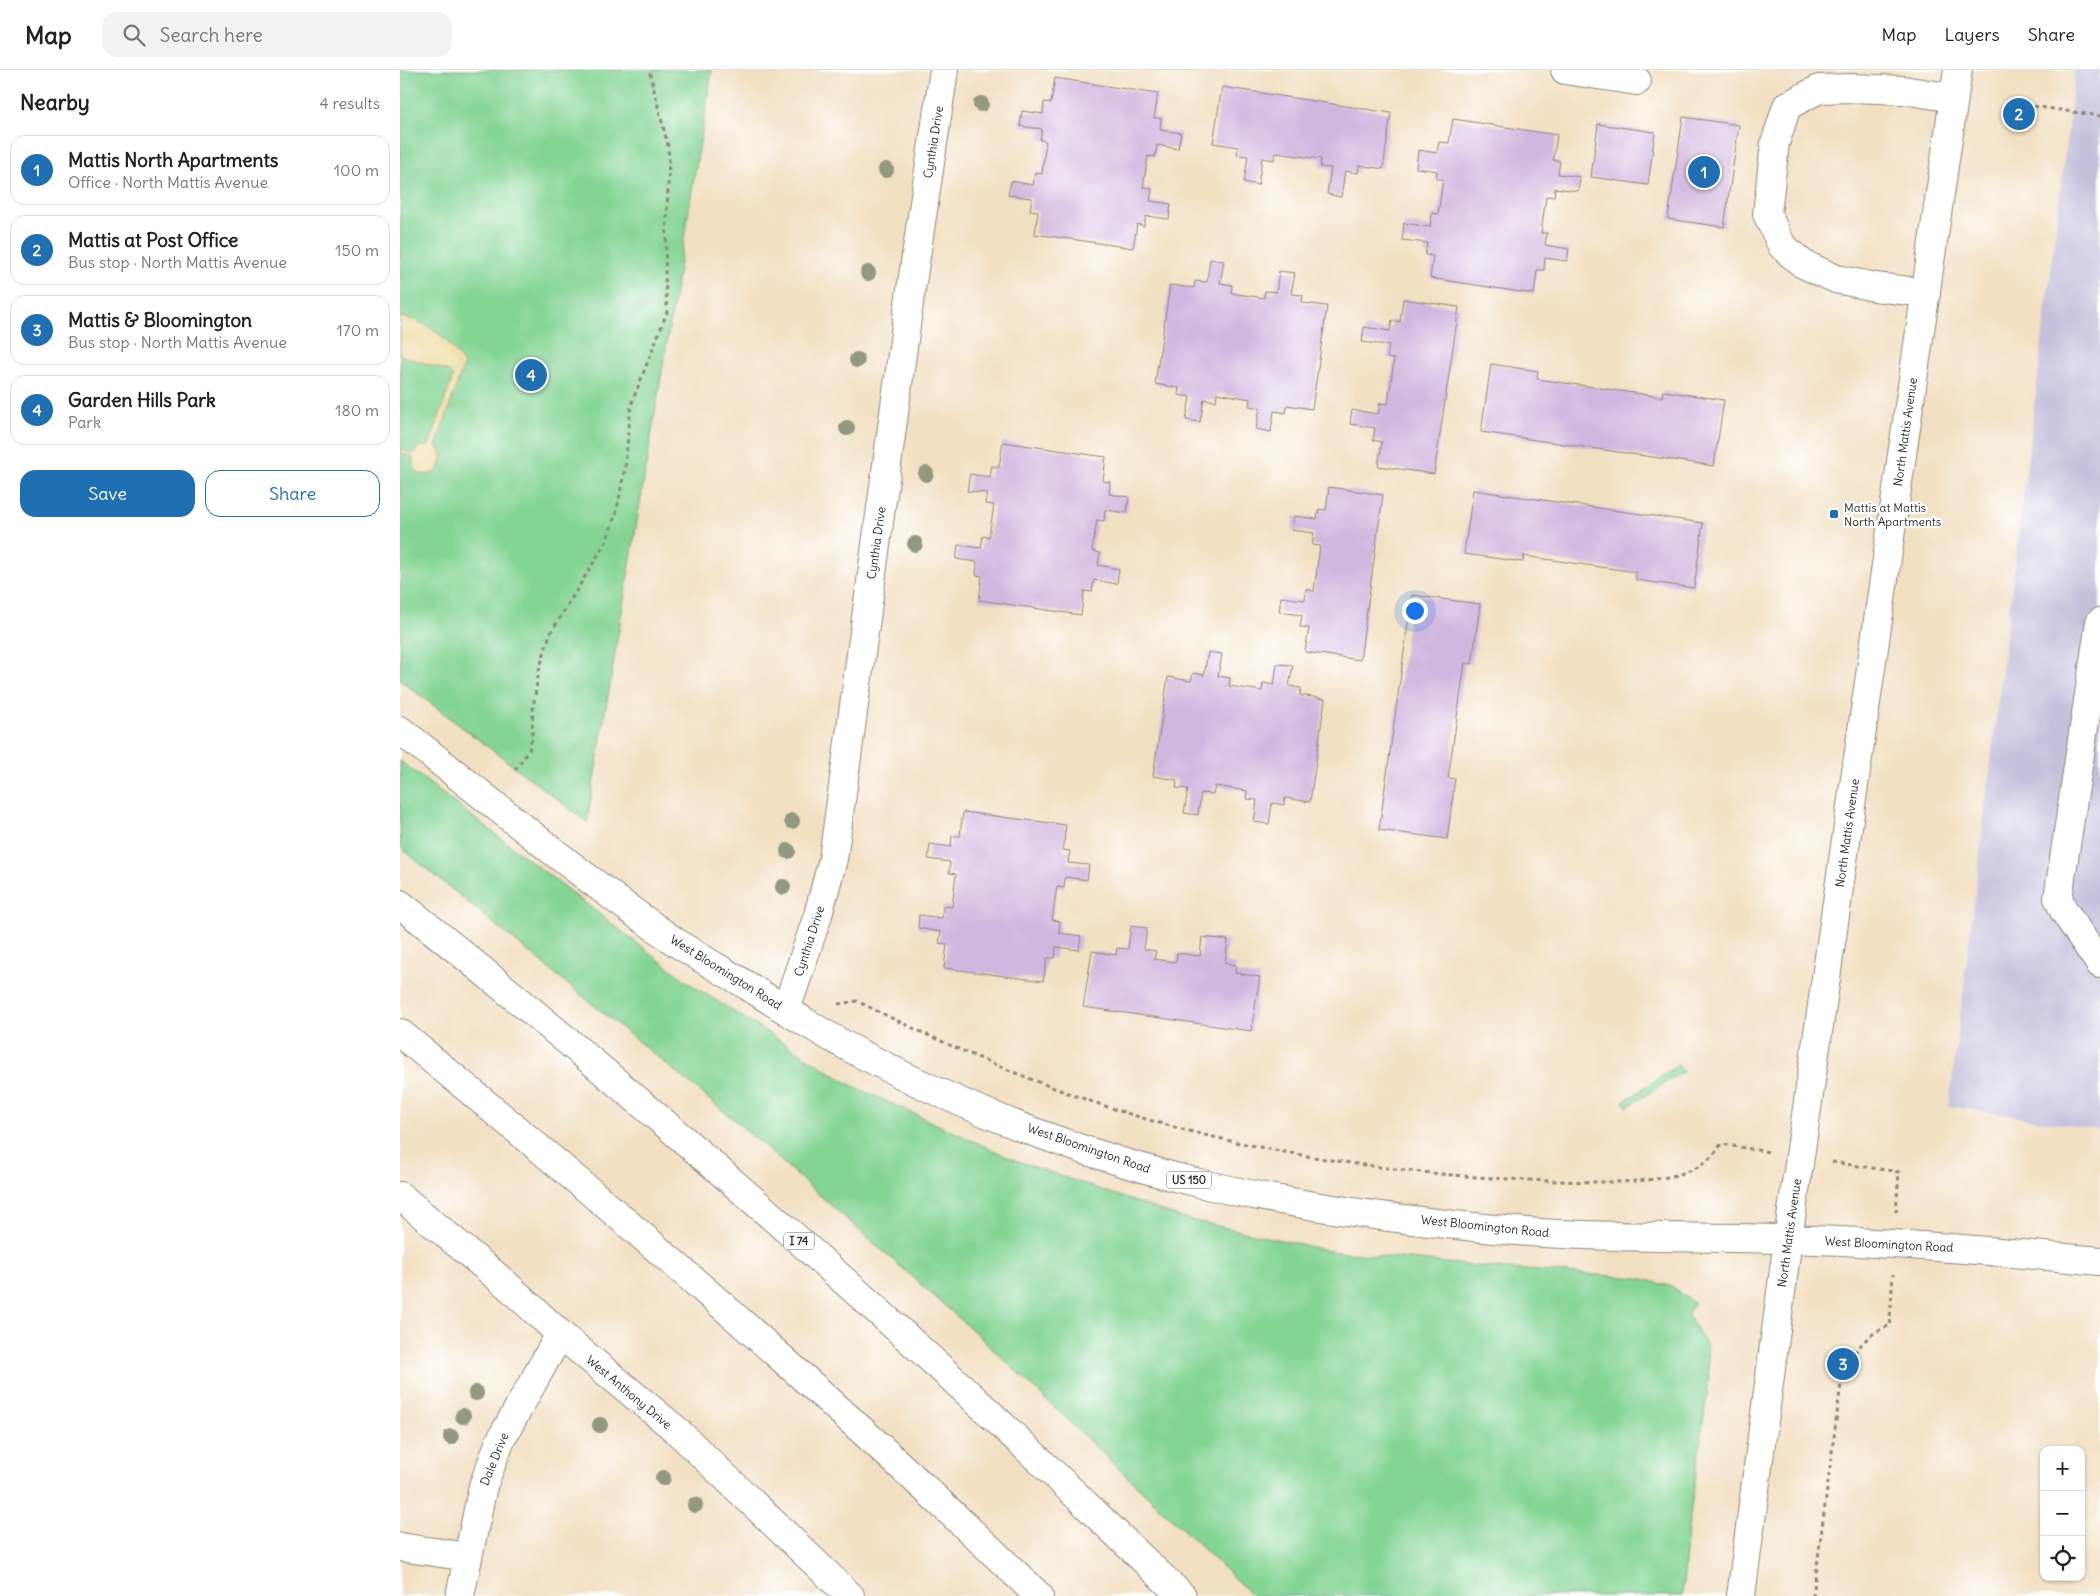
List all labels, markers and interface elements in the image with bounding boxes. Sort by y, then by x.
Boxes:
search box [102,12,452,57]
text: Map [25,20,72,50]
icon: search [120,21,148,49]
text: Search here [160,23,263,47]
text: Map [1881,23,1916,46]
text: Layers [1944,23,2000,46]
text: Share [2028,23,2075,46]
text: Nearby [20,89,90,116]
text: 4 results [319,93,380,113]
pin: 2 [2003,95,2035,133]
street label: Cynthia Drive [920,105,946,179]
text: Mattis North Apartments [68,148,278,172]
pin: 1 [1688,153,1720,191]
text: 1 [34,160,40,180]
text: 100 m [334,160,379,180]
text: Office · North Mattis Avenue [68,172,268,192]
text: Mattis at Post Office [68,228,238,252]
text: 2 [33,240,41,260]
text: 150 m [335,240,379,260]
text: Bus stop · North Mattis Avenue [68,252,287,272]
text: Mattis & Bloomington [68,308,252,332]
text: 3 [32,320,42,340]
text: 170 m [336,320,379,340]
text: Bus stop · North Mattis Avenue [68,332,287,352]
pin: 4 [515,356,547,394]
street label: North Mattis Avenue [1890,377,1920,487]
text: Garden Hills Park [68,388,216,412]
text: 4 [32,400,42,420]
text: 180 m [335,400,379,420]
text: Park [68,412,101,432]
button: Save [20,470,195,517]
button: Share [205,470,380,517]
place label: Mattis at Mattis North Apartments [1844,500,1941,529]
street label: Cynthia Drive [863,506,889,580]
marker: Mattis at Mattis North Apartments [1828,508,1840,520]
your location [1402,598,1428,624]
street label: North Mattis Avenue [1832,778,1862,888]
street label: Cynthia Drive [791,904,827,978]
street label: West Bloomington Road [667,931,785,1013]
street label: West Bloomington Road [1026,1120,1152,1176]
road number: US 150 [1166,1172,1212,1188]
street label: North Mattis Avenue [1774,1178,1804,1288]
street label: West Bloomington Road [1420,1212,1550,1240]
road number: I 74 [784,1232,814,1250]
street label: West Bloomington Road [1824,1233,1954,1255]
pin: 3 [1827,1345,1859,1383]
street label: West Anthony Drive [583,1352,675,1432]
street label: Dale Drive [477,1430,511,1488]
map controls [2040,1446,2085,1581]
button: + [2040,1446,2085,1491]
button: − [2040,1491,2085,1536]
button: locate [2040,1536,2085,1581]

